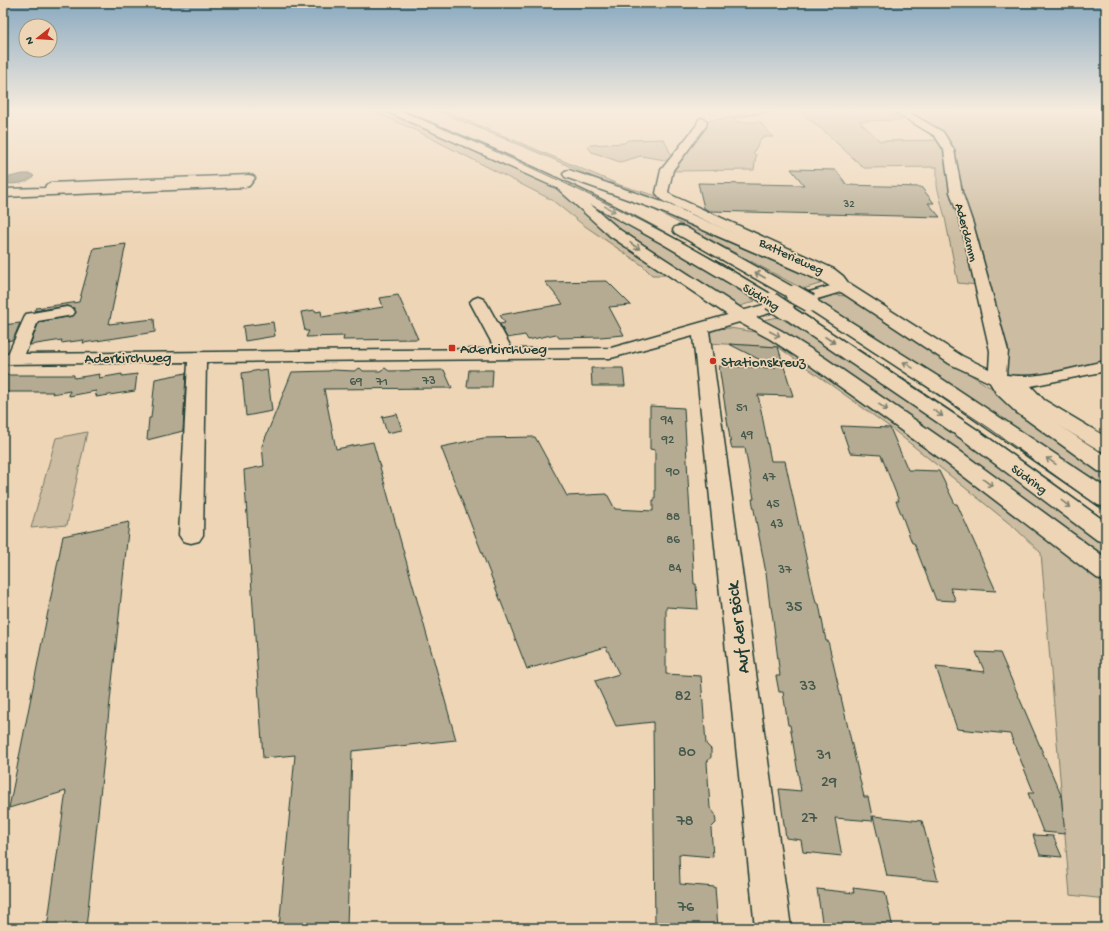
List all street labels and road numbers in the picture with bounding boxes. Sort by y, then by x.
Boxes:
street label: Aderdamm [951,202,981,264]
street label: Batterieweg [755,235,826,279]
street label: Südring [739,281,782,315]
street label: Aderkirchweg [84,349,172,369]
street label: Südring [1008,462,1049,498]
street label: Auf der Böck [723,579,756,675]

